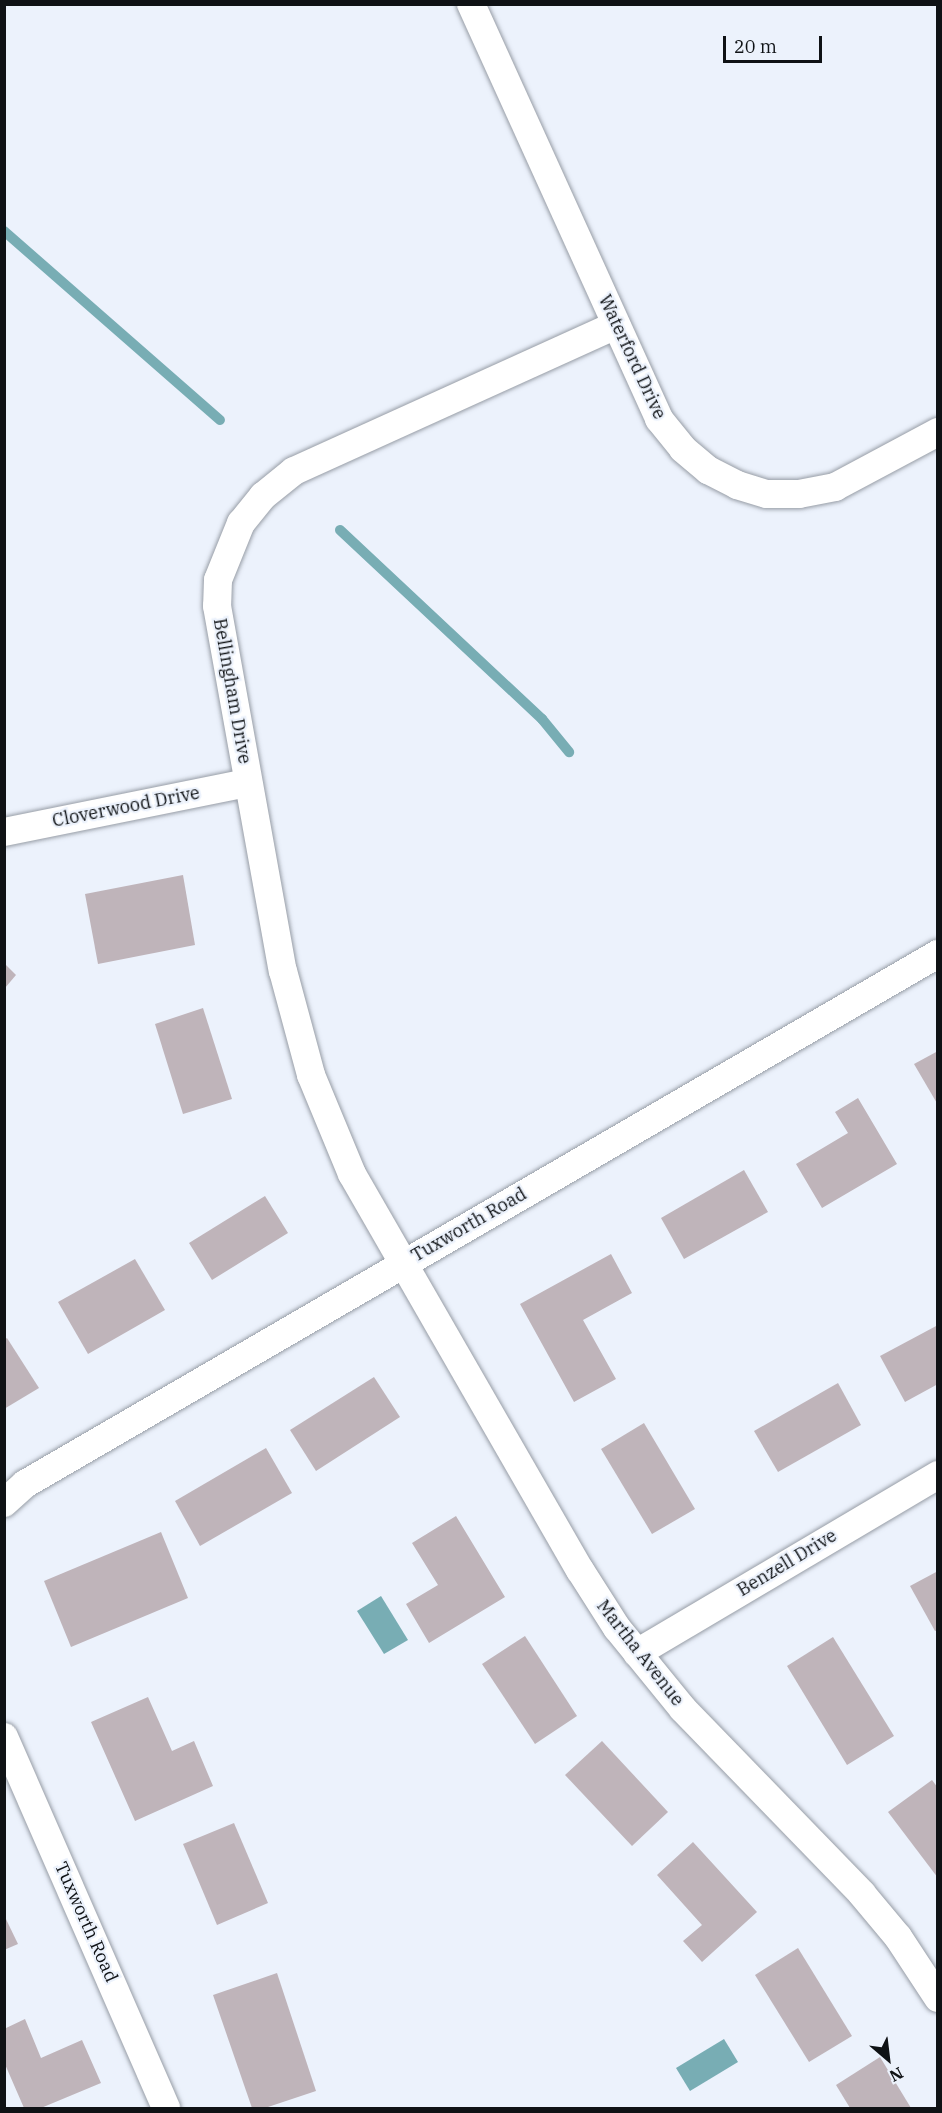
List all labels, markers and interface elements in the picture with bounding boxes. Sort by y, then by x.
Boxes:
scale bar [726,24,825,62]
text: 20 m [734,35,777,58]
street label: Waterford Drive [594,291,670,423]
street label: Bellingham Drive [209,617,255,765]
street label: Cloverwood Drive [50,782,202,832]
street label: Tuxworth Road [408,1183,530,1267]
street label: Benzell Drive [733,1525,841,1601]
street label: Martha Avenue [592,1596,688,1710]
street label: Tuxworth Road [50,1858,122,1986]
north arrow [858,2029,918,2089]
text: N [886,2063,907,2087]

